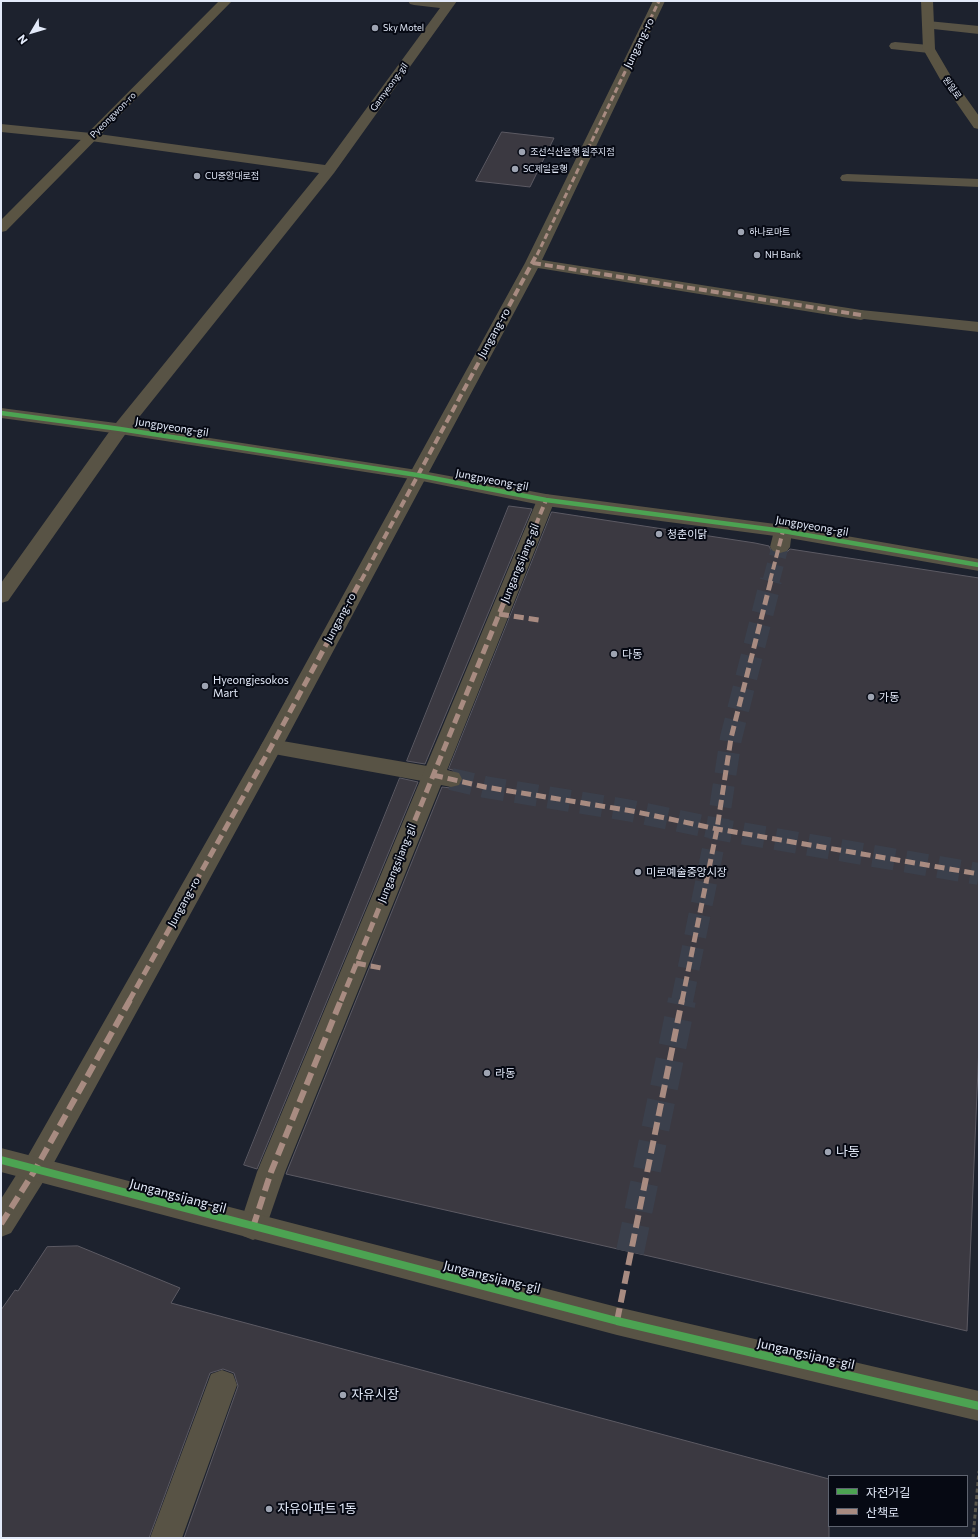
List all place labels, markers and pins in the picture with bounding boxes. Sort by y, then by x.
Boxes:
marker: Sky Motel [370,23,380,33]
place label: Sky Motel [383,23,424,33]
marker: 조선식산은행 원주지점 [517,147,527,157]
place label: 조선식산은행 원주지점 [530,147,615,157]
marker: SC제일은행 [510,164,520,174]
place label: SC제일은행 [523,164,568,174]
marker: CU중앙대로점 [192,171,202,181]
place label: CU중앙대로점 [205,171,259,181]
marker: 하나로마트 [736,227,746,237]
place label: 하나로마트 [749,227,790,237]
marker: NH Bank [752,250,762,260]
place label: NH Bank [765,250,801,260]
place label: 청춘이닭 [667,527,707,541]
marker: 청춘이닭 [654,529,664,539]
place label: 다동 [622,647,642,661]
marker: 다동 [609,649,619,659]
place label: Hyeongjesokos Mart [213,673,289,699]
marker: Hyeongjesokos Mart [200,681,210,691]
place label: 가동 [879,690,899,704]
marker: 가동 [866,692,876,702]
place label: 미로예술중앙시장 [646,865,727,879]
marker: 미로예술중앙시장 [633,867,643,877]
place label: 라동 [495,1066,515,1080]
marker: 라동 [482,1068,492,1078]
place label: 나동 [836,1144,860,1160]
marker: 나동 [823,1147,833,1157]
place label: 자유시장 [351,1387,399,1403]
marker: 자유시장 [338,1390,348,1400]
place label: 자유아파트 1동 [277,1501,357,1517]
marker: 자유아파트 1동 [264,1504,274,1514]

